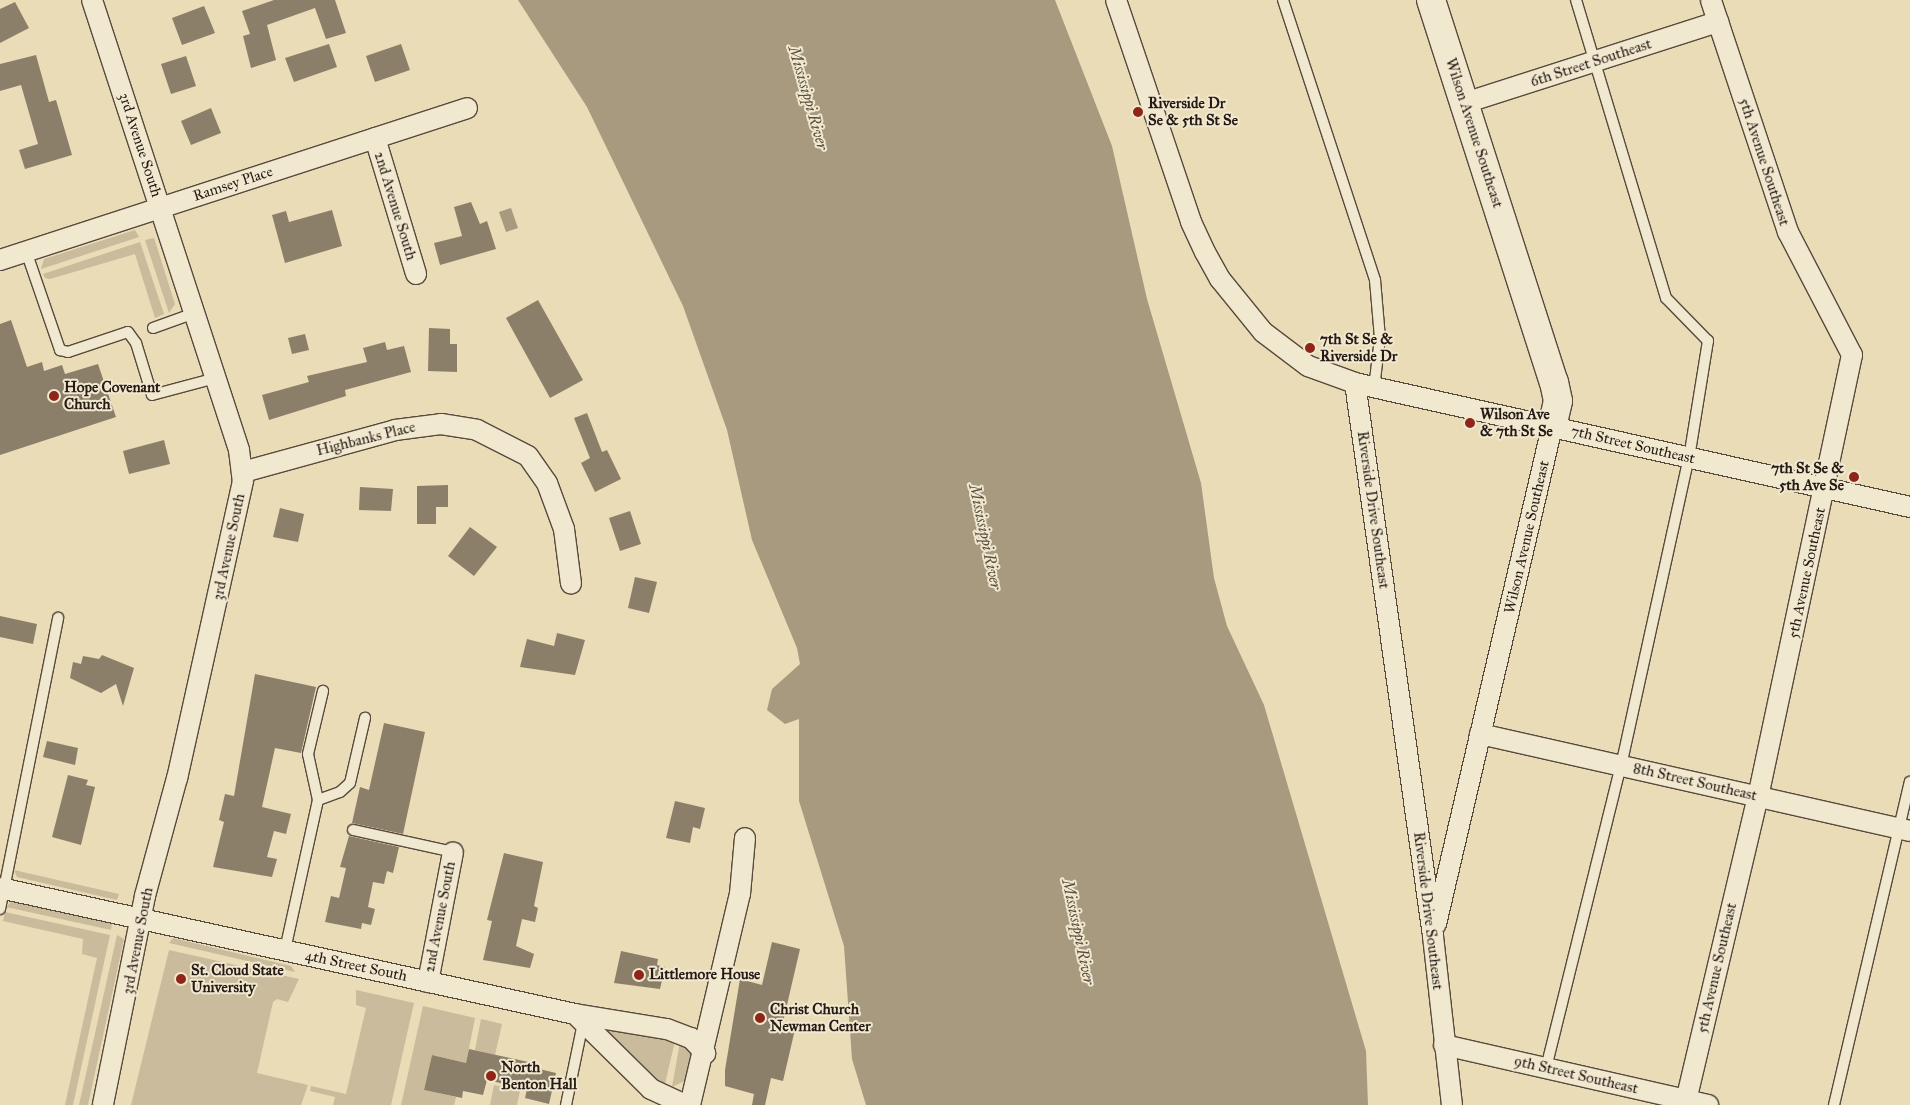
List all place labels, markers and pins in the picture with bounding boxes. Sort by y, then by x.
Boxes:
place label: Riverside Dr Se & 5th St Se [1148,94,1238,129]
marker: Riverside Dr Se & 5th St Se [1132,106,1144,118]
place label: 7th St Se & Riverside Dr [1320,330,1397,365]
marker: 7th St Se & Riverside Dr [1304,342,1316,354]
place label: Hope Covenant Church [64,378,160,413]
marker: Hope Covenant Church [48,390,60,402]
place label: Wilson Ave & 7th St Se [1480,405,1553,440]
marker: Wilson Ave & 7th St Se [1464,417,1476,429]
place label: 7th St Se & 5th Ave Se [1771,459,1844,494]
marker: 7th St Se & 5th Ave Se [1848,471,1860,483]
place label: St. Cloud State University [191,961,284,996]
place label: Littlemore House [649,966,760,984]
marker: Littlemore House [633,969,645,981]
marker: St. Cloud State University [175,973,187,985]
place label: Christ Church Newman Center [770,1000,871,1035]
marker: Christ Church Newman Center [754,1012,766,1024]
place label: North Benton Hall [501,1058,577,1093]
marker: North Benton Hall [485,1070,497,1082]

